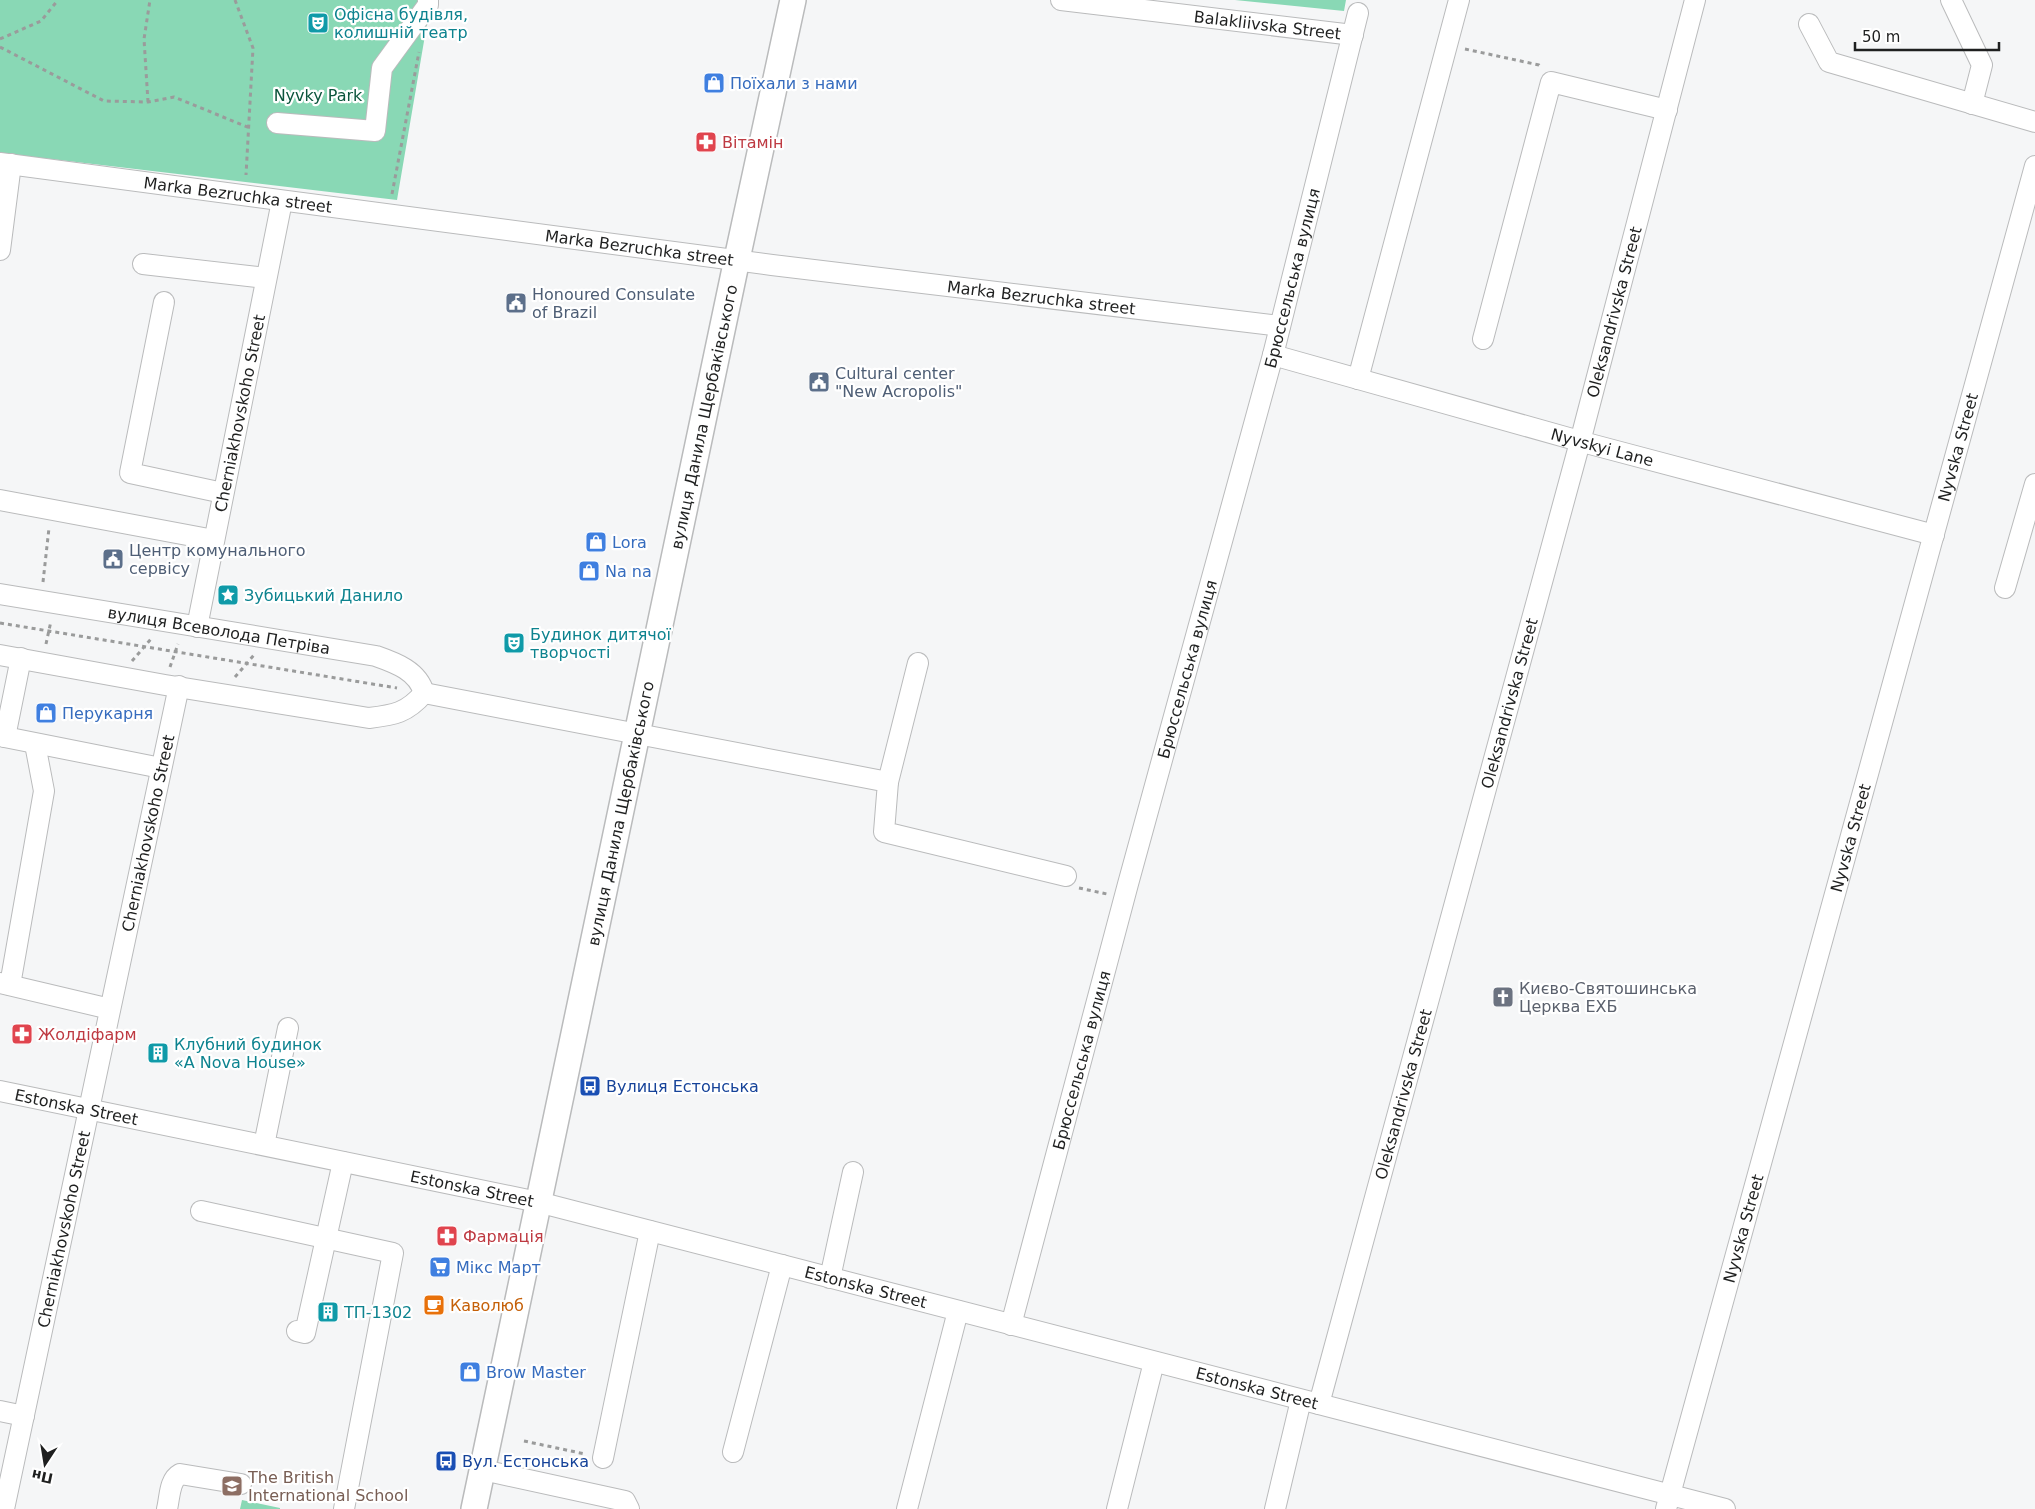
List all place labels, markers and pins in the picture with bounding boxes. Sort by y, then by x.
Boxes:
place label: Офісна будівля, колишній театр [334,5,468,42]
theatre icon: Офісна будівля, колишній театр [306,11,330,35]
shop icon: Поїхали з нами [702,71,726,95]
place label: Поїхали з нами [730,74,858,93]
pharmacy icon: Вітамін [694,130,718,154]
place label: Вітамін [722,133,784,152]
place label: Honoured Consulate of Brazil [532,285,695,322]
public building icon: Honoured Consulate of Brazil [504,291,528,315]
place label: Cultural center "New Acropolis" [835,364,962,401]
public building icon: Cultural center "New Acropolis" [807,370,831,394]
shop icon: Lora [584,530,608,554]
place label: Lora [612,533,647,552]
place label: Центр комунального сервісу [129,541,306,578]
public building icon: Центр комунального сервісу [101,547,125,571]
shop icon: Na na [577,559,601,583]
place label: Na na [605,562,652,581]
place icon: Зубицький Данило [216,583,240,607]
place label: Зубицький Данило [244,586,403,605]
place label: Будинок дитячої творчості [530,625,672,662]
theatre icon: Будинок дитячої творчості [502,631,526,655]
shop icon: Перукарня [34,701,58,725]
place label: Перукарня [62,704,153,723]
place label: Києво-Святошинська Церква ЕХБ [1519,979,1697,1016]
church icon: Києво-Святошинська Церква ЕХБ [1491,985,1515,1009]
pharmacy icon: Жолдіфарм [10,1022,34,1046]
place label: Жолдіфарм [38,1025,136,1044]
place label: Клубний будинок «A Nova House» [174,1035,322,1072]
building icon: Клубний будинок «A Nova House» [146,1041,170,1065]
bus stop icon: Вулиця Естонська [578,1074,602,1098]
place label: Вулиця Естонська [606,1077,759,1096]
pharmacy icon: Фармація [435,1224,459,1248]
place label: Фармація [463,1227,544,1246]
supermarket icon: Мікс Март [428,1255,452,1279]
place label: Мікс Март [456,1258,541,1277]
cafe icon: Каволюб [422,1293,446,1317]
place label: Каволюб [450,1296,524,1315]
building icon: ТП-1302 [316,1300,340,1324]
place label: ТП-1302 [343,1303,412,1322]
shop icon: Brow Master [458,1360,482,1384]
place label: Brow Master [486,1363,586,1382]
bus stop icon: Вул. Естонська [434,1449,458,1473]
place label: Вул. Естонська [462,1452,589,1471]
place label: The British International School [247,1468,408,1505]
school or university icon: The British International School [220,1474,244,1498]

